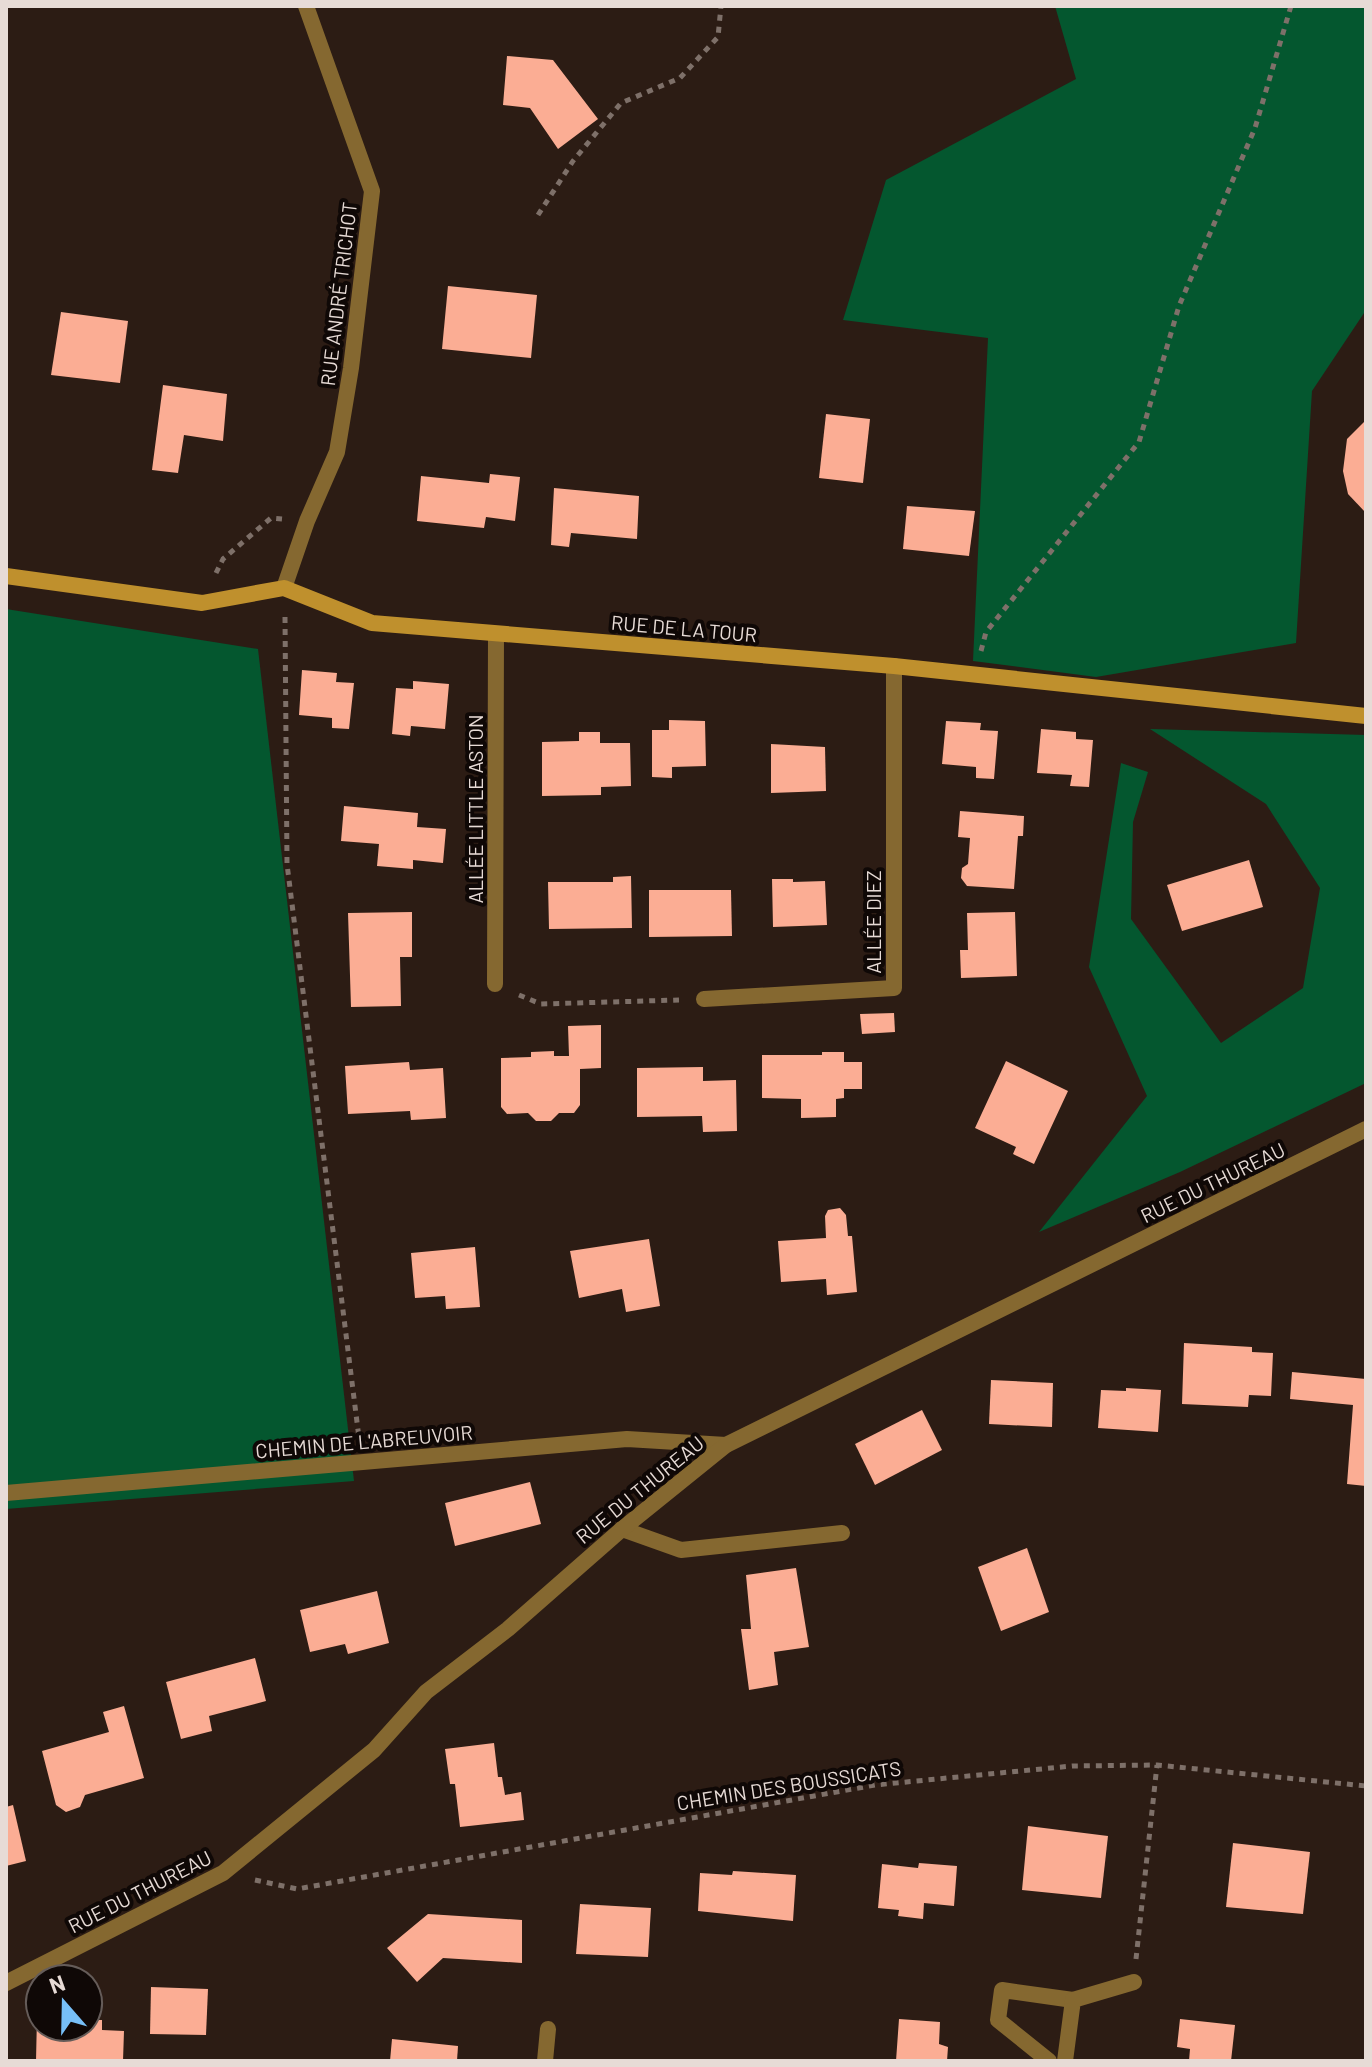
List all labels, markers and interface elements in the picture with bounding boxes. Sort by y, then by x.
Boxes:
street label: RUE ANDRÉ TRICHOT [315,201,361,387]
street label: RUE DE LA TOUR [610,610,758,646]
street label: ALLÉE LITTLE ASTON [463,715,487,903]
street label: ALLÉE DIEZ [861,870,885,974]
street label: RUE DU THUREAU [1137,1137,1289,1227]
street label: CHEMIN DE L'ABREUVOIR [254,1420,474,1462]
street label: RUE DU THUREAU [571,1430,708,1548]
street label: CHEMIN DES BOUSSICATS [675,1755,903,1815]
street label: RUE DU THUREAU [64,1845,215,1938]
north arrow [24,1963,104,2043]
text: N [45,1969,68,1998]

